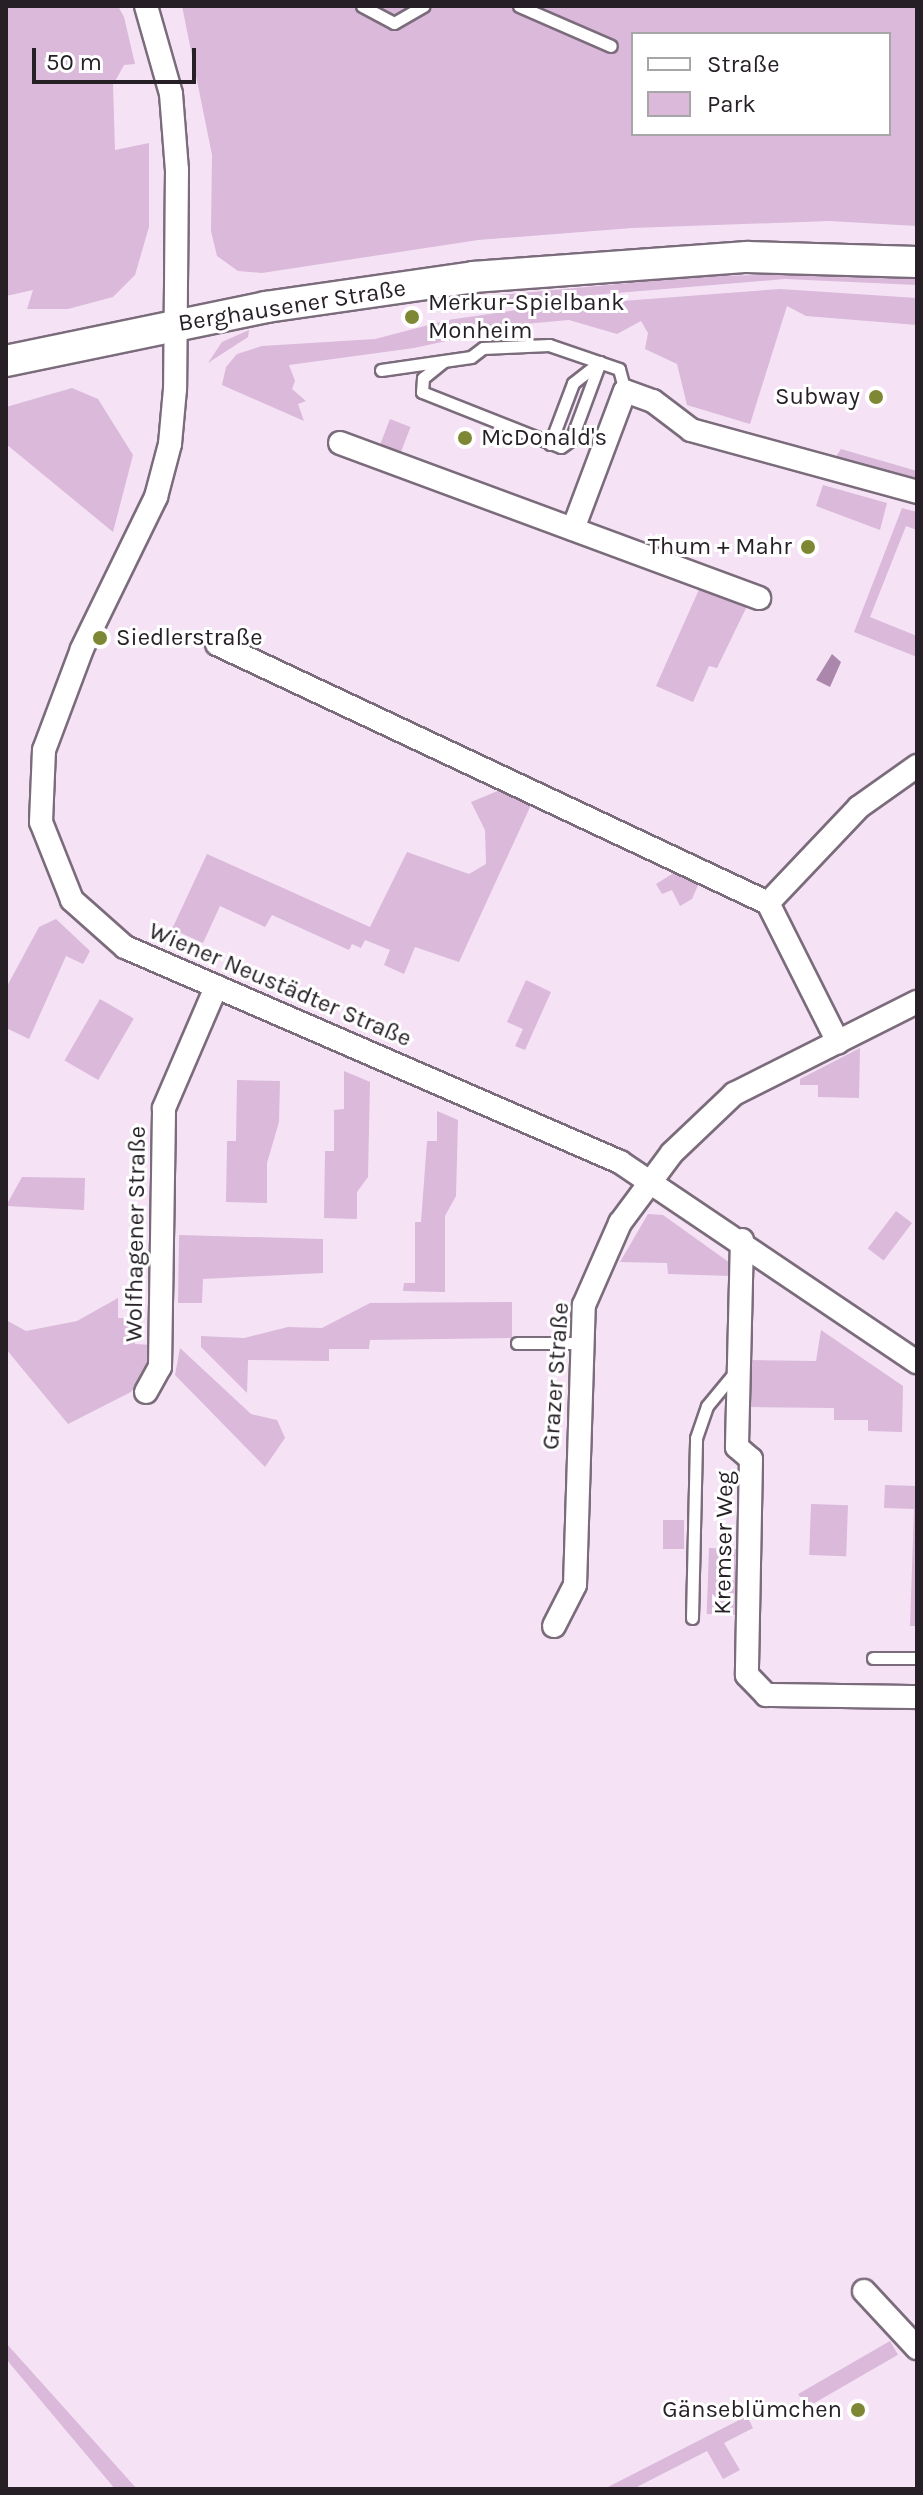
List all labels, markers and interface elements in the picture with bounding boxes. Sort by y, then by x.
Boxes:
scale bar [36,32,200,82]
legend [631,32,891,136]
text: 50 m [46,48,102,76]
text: Straße [707,50,779,78]
text: Park [707,90,756,118]
street label: Berghausener Straße [176,274,408,338]
place label: Merkur-Spielbank Monheim [428,289,625,345]
marker: Merkur-Spielbank Monheim [403,308,421,326]
place label: Subway [775,383,860,411]
marker: Subway [867,388,885,406]
place label: McDonald's [481,424,607,452]
marker: McDonald's [456,429,474,447]
place label: Thum + Mahr [648,533,792,561]
marker: Thum + Mahr [799,538,817,556]
place label: Siedlerstraße [116,624,262,652]
marker: Siedlerstraße [91,629,109,647]
street label: Wiener Neustädter Straße [144,917,416,1053]
street label: Wolfhagener Straße [120,1126,152,1342]
street label: Grazer Straße [536,1301,576,1451]
street label: Kremser Weg [708,1471,740,1615]
place label: Gänseblümchen [662,2396,842,2424]
marker: Gänseblümchen [849,2401,867,2419]

